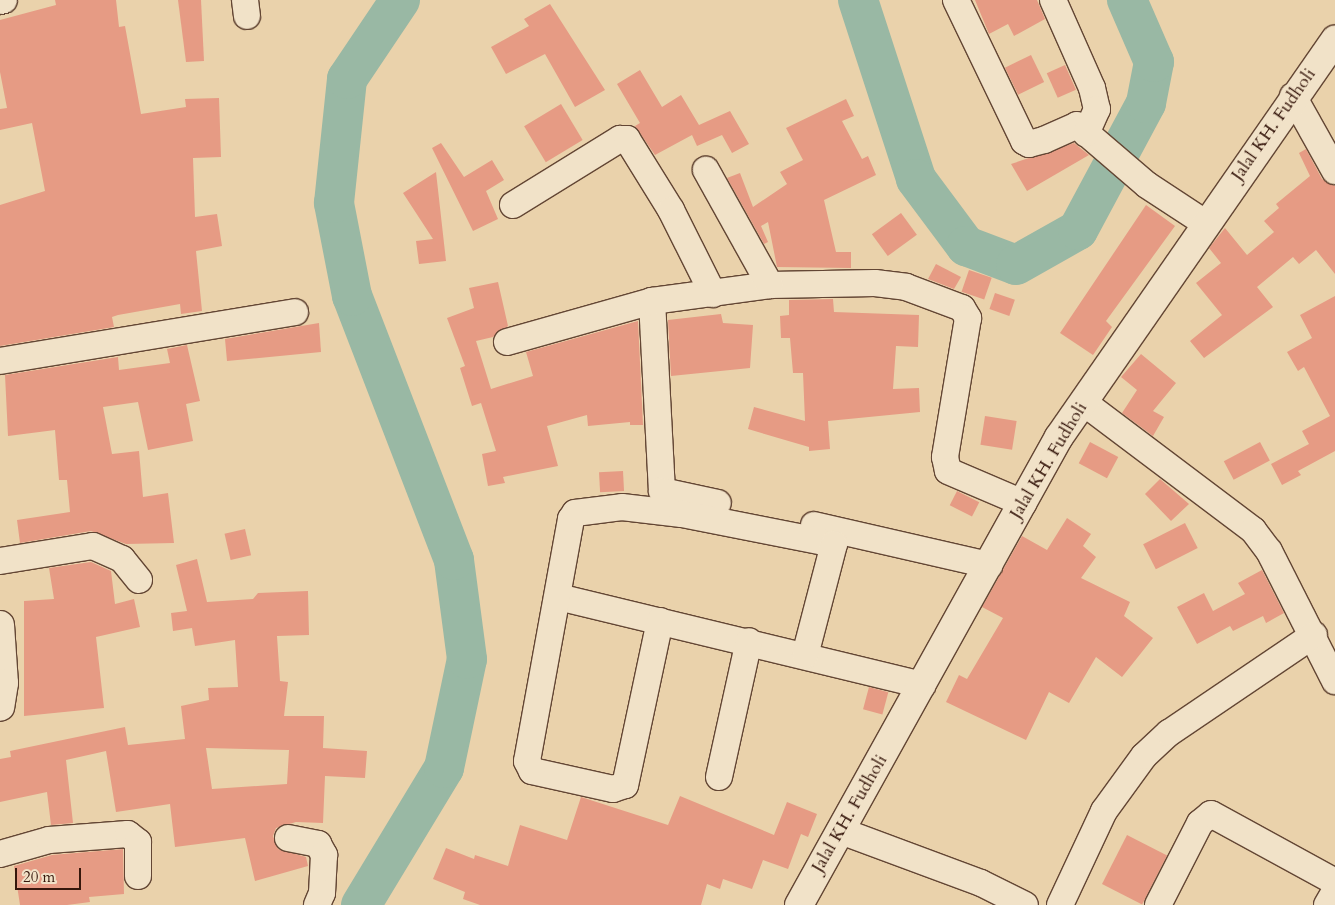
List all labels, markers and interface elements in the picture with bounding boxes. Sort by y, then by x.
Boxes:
street label: Jalal KH. Fudholi [1227,65,1321,185]
street label: Jalal KH. Fudholi [1006,399,1092,523]
street label: Jalal KH. Fudholi [808,751,892,877]
scale bar [18,858,84,890]
text: 20 m [23,867,55,887]

